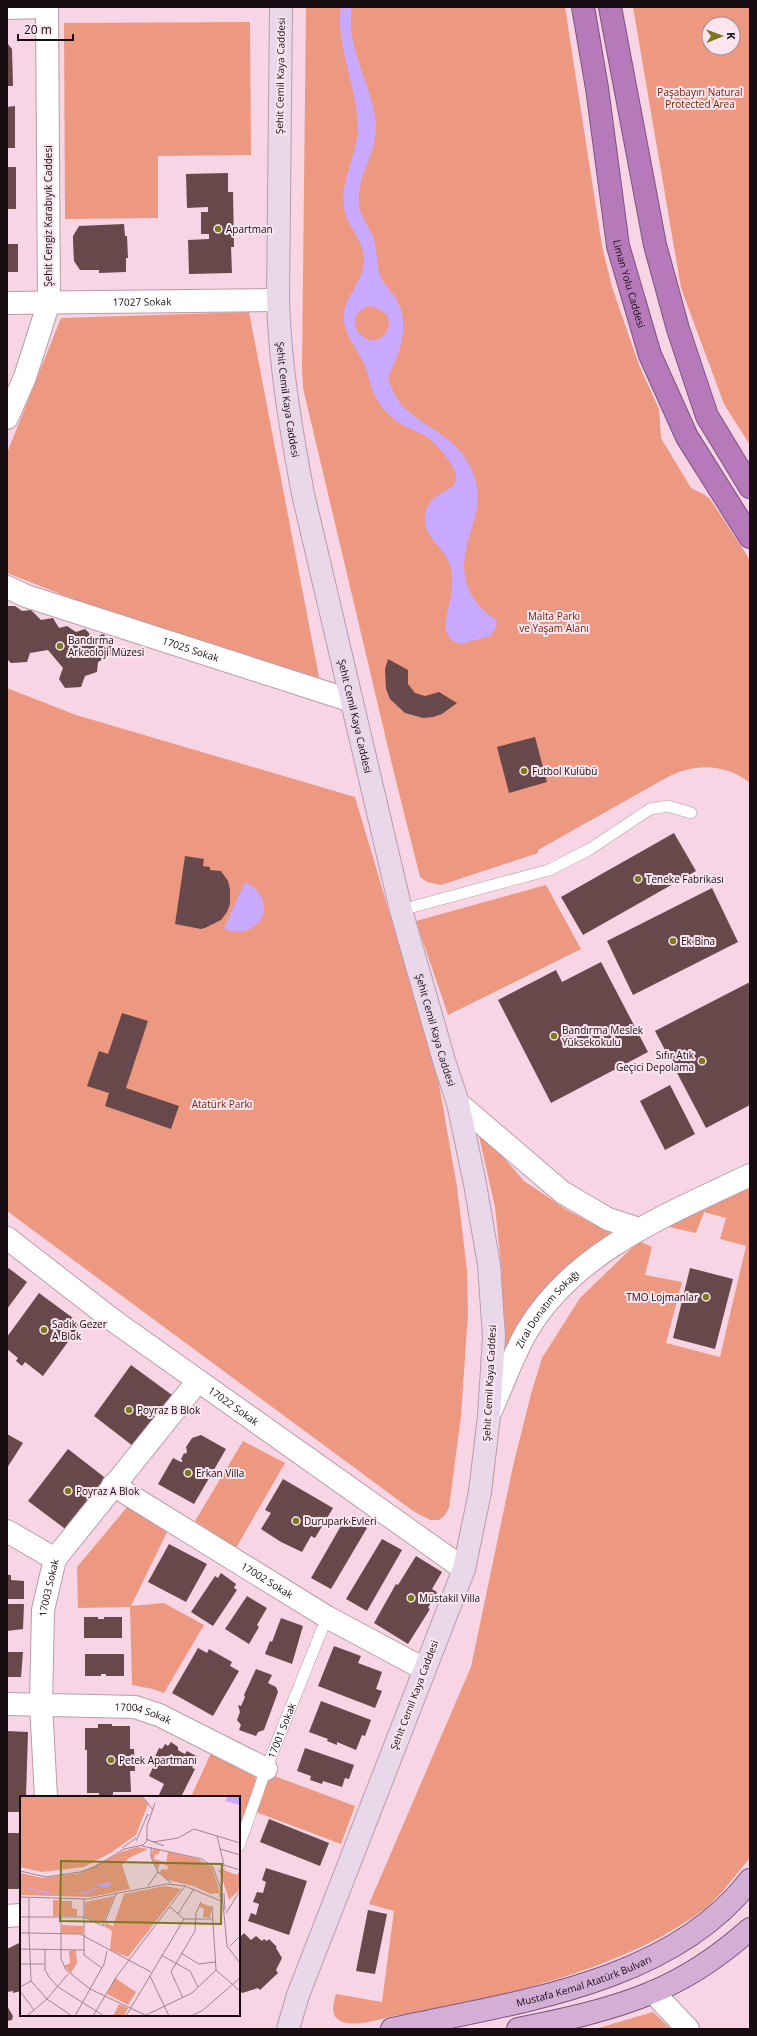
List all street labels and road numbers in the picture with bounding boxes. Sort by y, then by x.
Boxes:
street label: Şehit Cemil Kaya Caddesi [272,18,288,134]
street label: Şehit Cengiz Karabıyık Caddesi [41,145,55,287]
street label: Liman Yolu Caddesi [610,239,649,330]
street label: 17027 Sokak [113,294,172,309]
street label: Şehit Cemil Kaya Caddesi [273,341,303,458]
street label: 17025 Sokak [161,633,221,665]
street label: Şehit Cemil Kaya Caddesi [335,658,376,775]
street label: Şehit Cemil Kaya Caddesi [413,972,459,1088]
street label: Zirai Donatım Sokağı [512,1267,582,1350]
street label: Şehit Cemil Kaya Caddesi [479,1324,499,1442]
street label: 17022 Sokak [206,1383,262,1429]
street label: 17003 Sokak [36,1557,62,1617]
street label: 17002 Sokak [238,1559,296,1602]
street label: Şehit Cemil Kaya Caddesi [387,1638,441,1752]
street label: 17004 Sokak [114,1700,174,1727]
street label: 17001 Sokak [264,1700,299,1760]
street label: Mustafa Kemal Atatürk Bulvarı [515,1952,654,2010]

